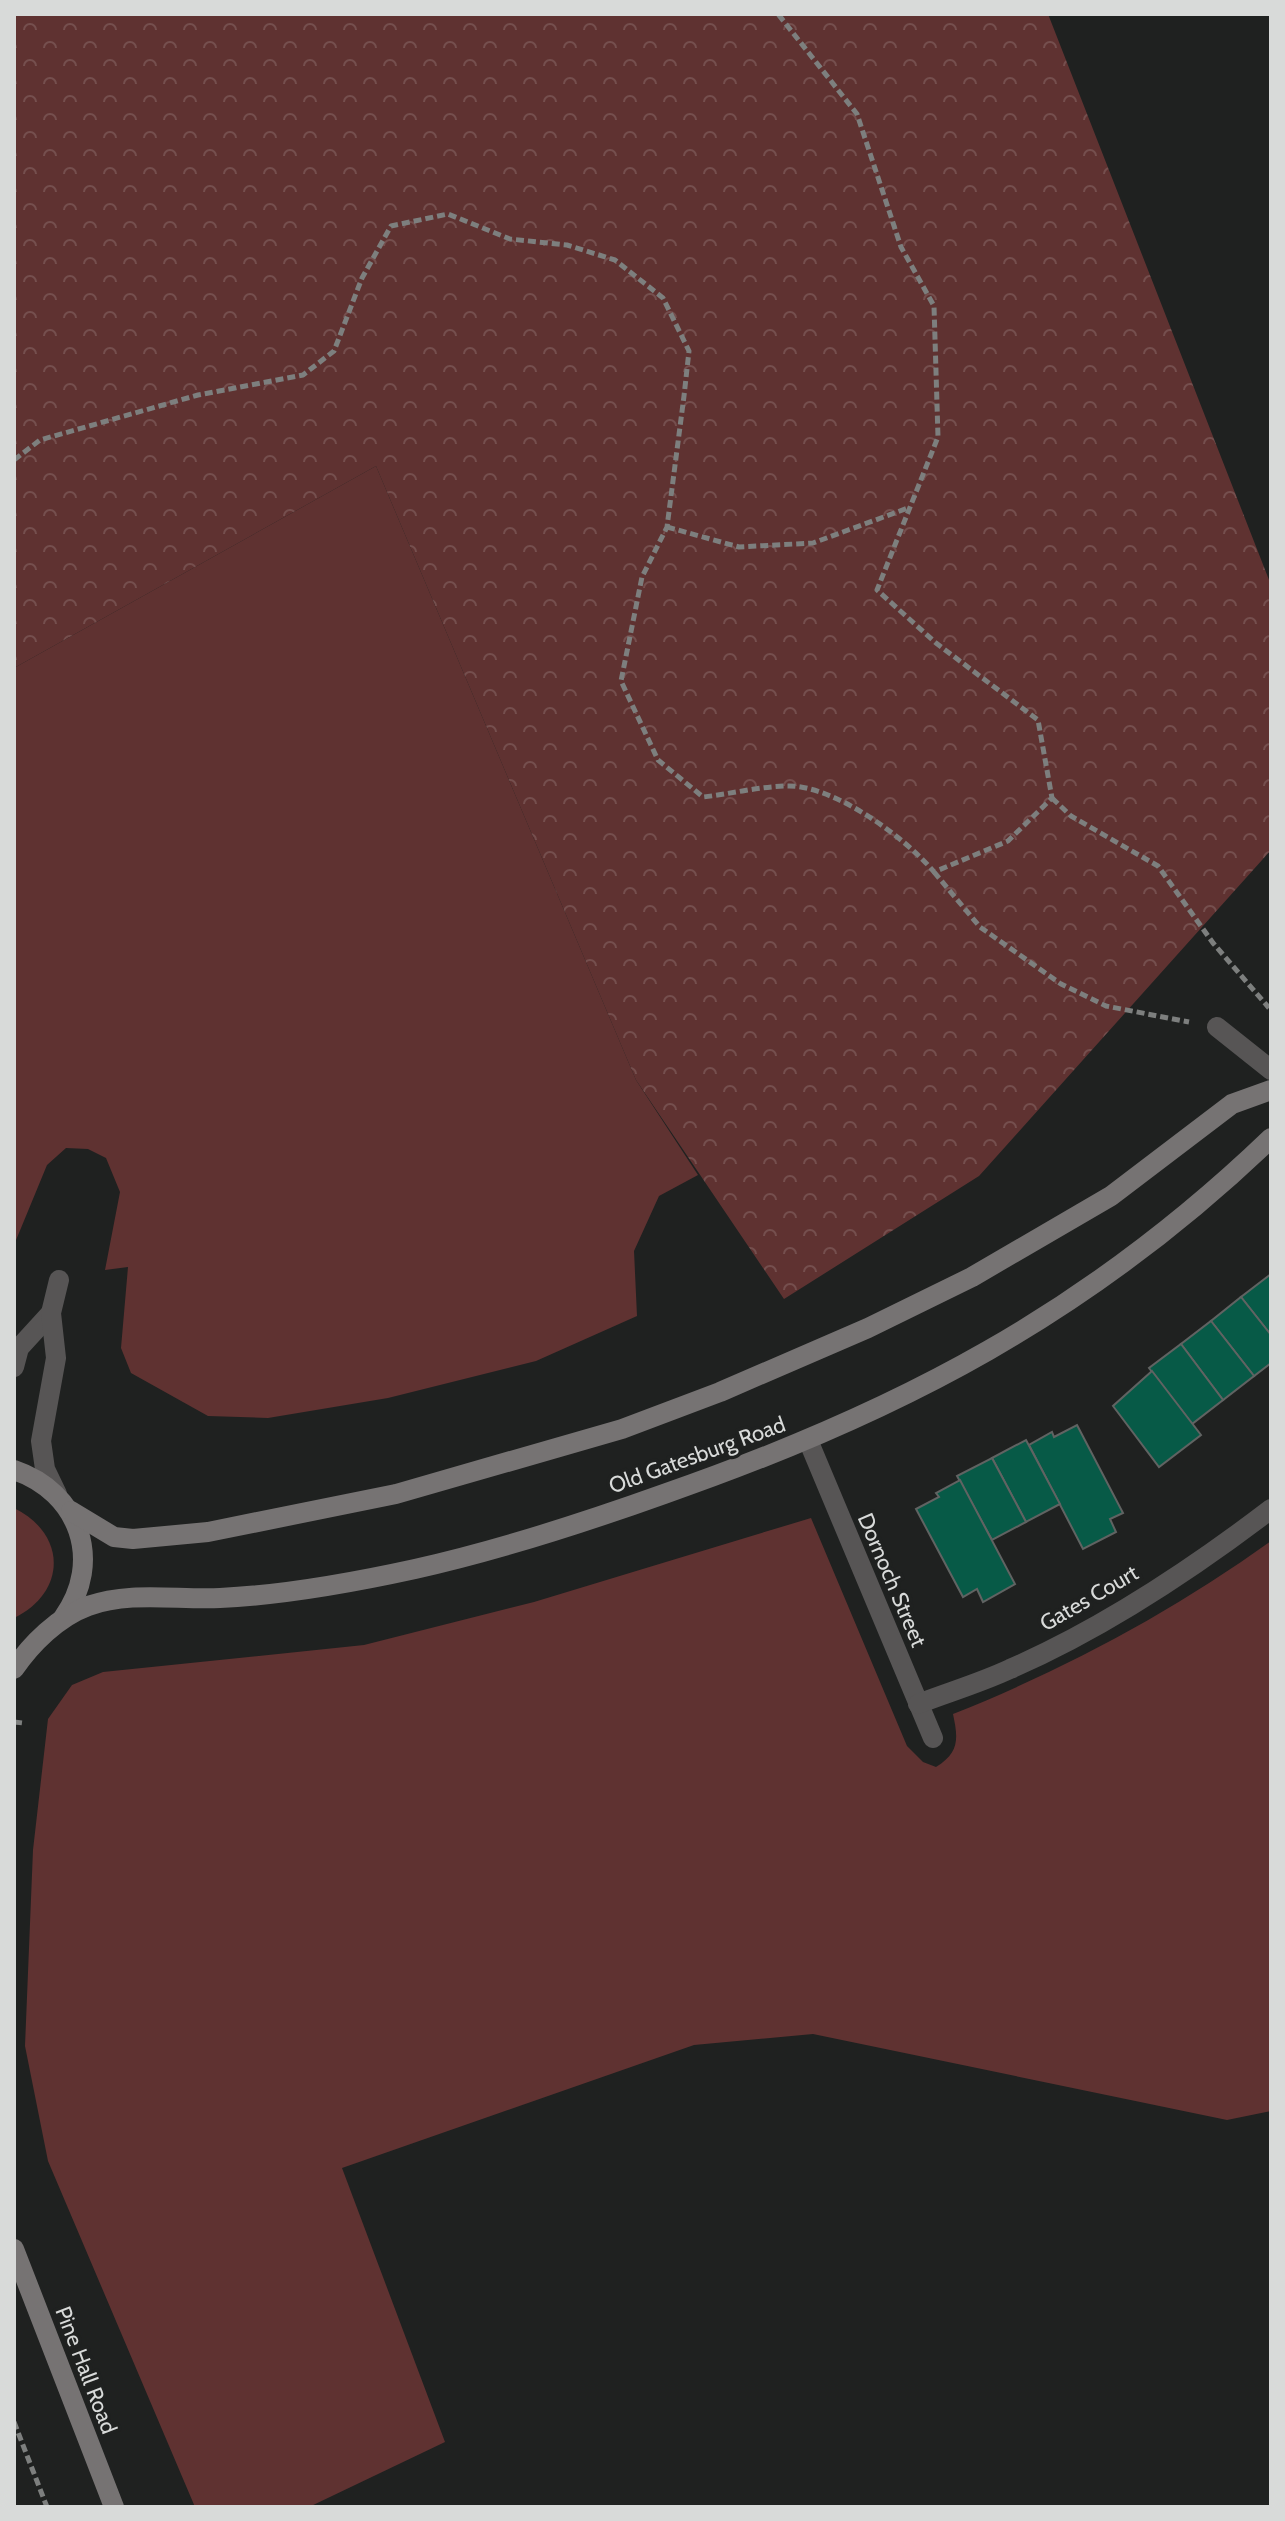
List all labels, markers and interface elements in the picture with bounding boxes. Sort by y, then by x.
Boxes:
street label: Old Gatesburg Road [605,1410,789,1500]
street label: Dornoch Street [852,1509,933,1651]
street label: Gates Court [1035,1559,1143,1637]
street label: Pine Hall Road [49,2302,123,2438]

